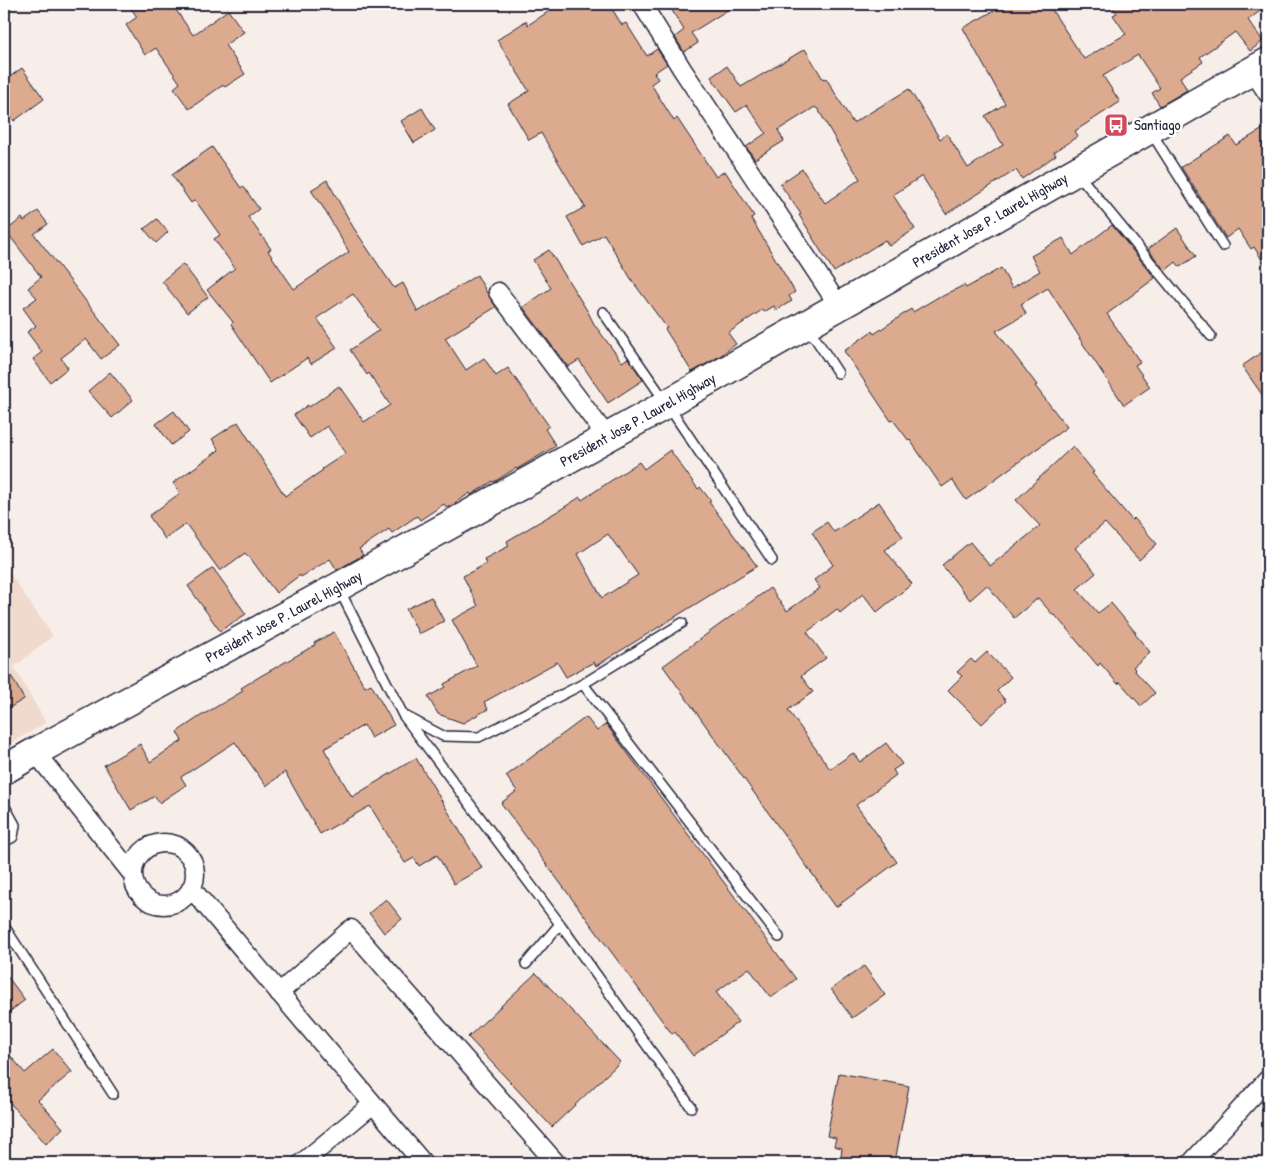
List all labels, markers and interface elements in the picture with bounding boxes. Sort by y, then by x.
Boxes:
bus stop icon: Santiago [1103,112,1129,138]
place label: Santiago [1134,114,1181,135]
street label: President Jose P. Laurel Highway [908,167,1071,272]
street label: President Jose P. Laurel Highway [556,368,719,472]
street label: President Jose P. Laurel Highway [201,565,365,667]

